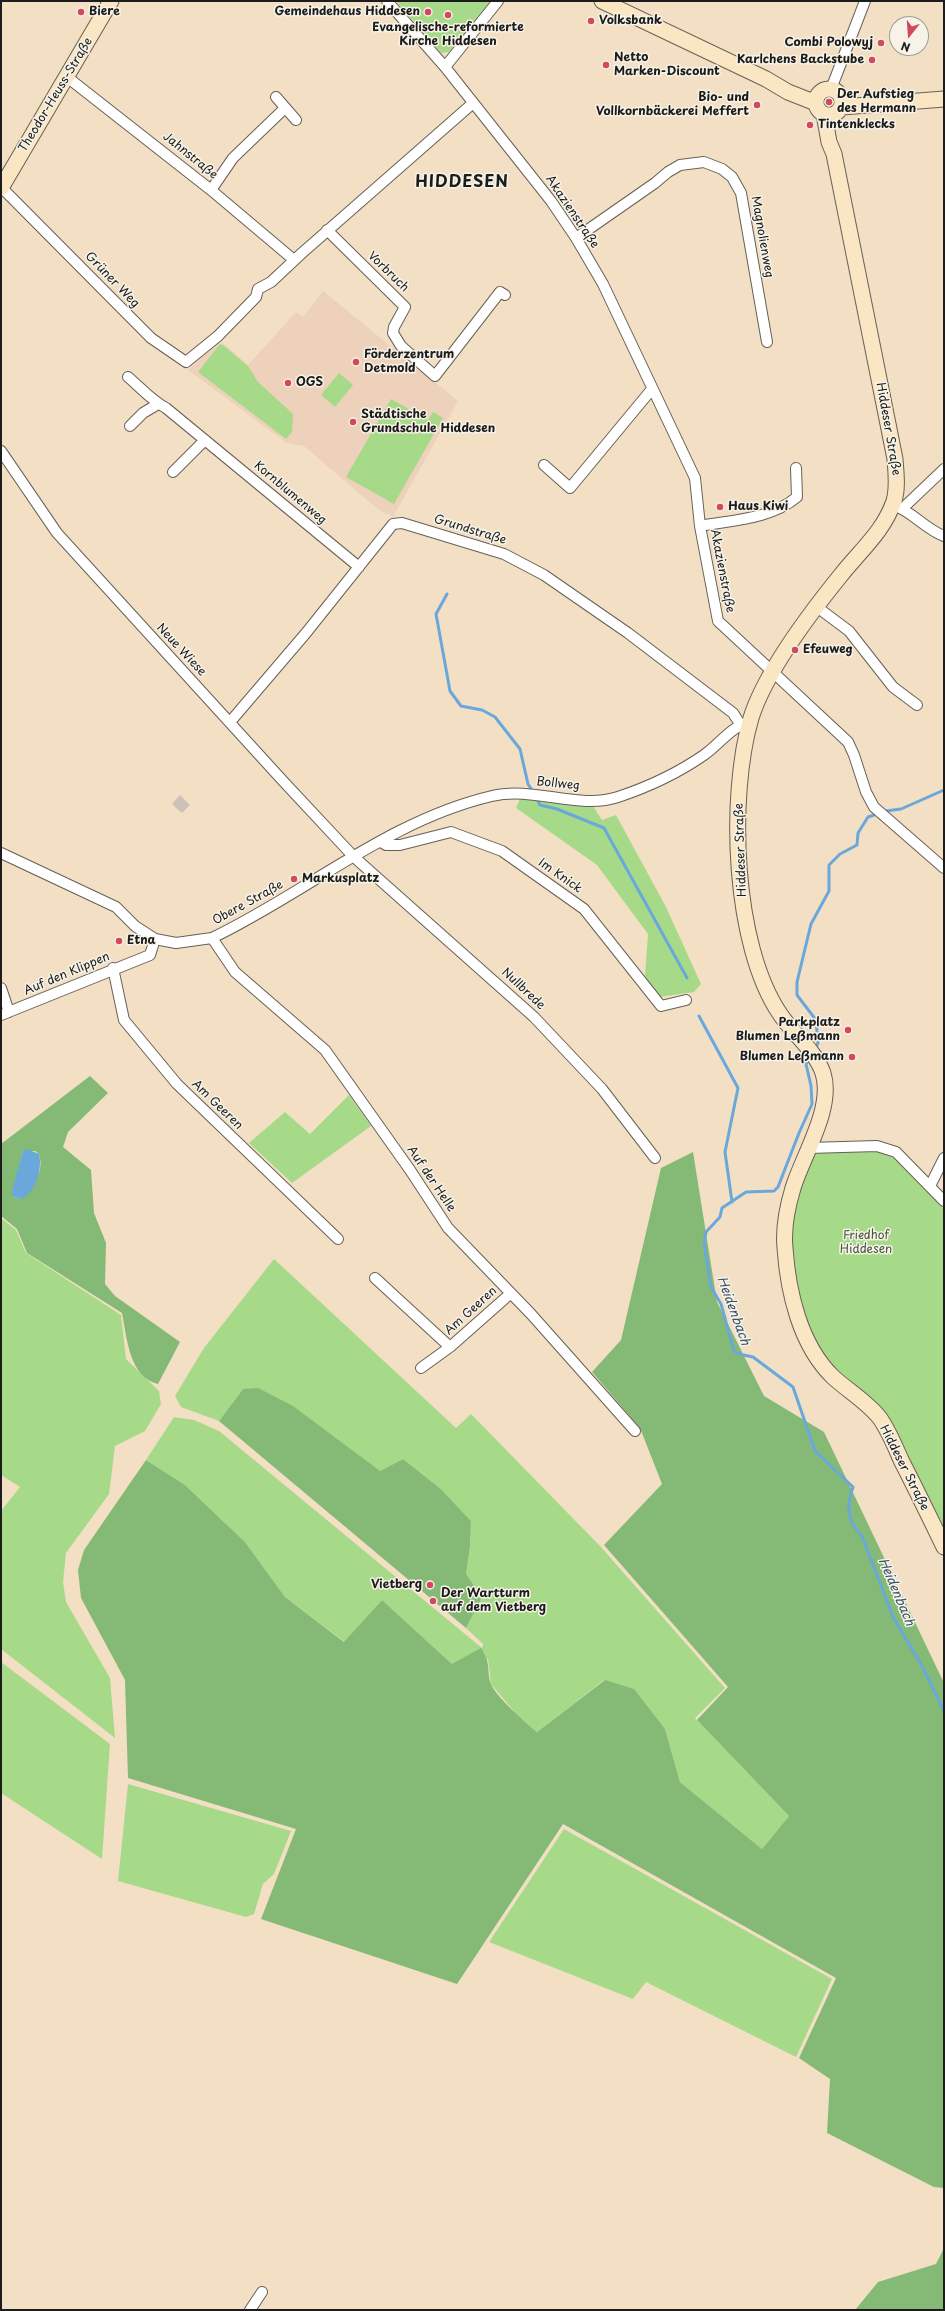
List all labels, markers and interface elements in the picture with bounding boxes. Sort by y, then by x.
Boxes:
place label: Biere [89,5,120,19]
place label: Gemeindehaus Hiddesen [275,5,420,19]
marker: Biere [76,7,86,17]
marker: Gemeindehaus Hiddesen [423,7,433,17]
marker: Evangelische-reformierte Kirche Hiddesen [443,10,453,20]
place label: Volksbank [599,14,662,28]
marker: Volksbank [586,16,596,26]
north arrow [889,16,929,56]
place label: Evangelische-reformierte Kirche Hiddesen [372,21,524,49]
street label: Theodor-Heuss-Straße [16,35,96,155]
place label: Combi Polowyj [785,36,873,50]
marker: Combi Polowyj [876,38,886,48]
text: N [899,38,912,56]
place label: Netto Marken-Discount [614,51,720,79]
place label: Karlchens Backstube [737,53,864,67]
marker: Karlchens Backstube [867,55,877,65]
marker: Netto Marken-Discount [601,60,611,70]
place label: Der Aufstieg des Hermann [837,88,916,116]
place label: Bio- und Vollkornbäckerei Meffert [596,91,749,119]
marker: Der Aufstieg des Hermann [824,97,834,107]
marker: Bio- und Vollkornbäckerei Meffert [752,100,762,110]
place label: Tintenklecks [818,118,895,132]
marker: Tintenklecks [805,120,815,130]
street label: Jahnstraße [160,130,220,182]
district label: HIDDESEN [415,173,509,193]
street label: Akazienstraße [542,173,602,251]
street label: Magnolienweg [748,195,776,279]
street label: Grüner Weg [82,249,142,311]
street label: Vorbruch [364,249,412,295]
place label: Förderzentrum Detmold [364,348,454,376]
marker: Förderzentrum Detmold [351,357,361,367]
place label: OGS [296,376,323,390]
marker: OGS [283,378,293,388]
street label: Hiddeser Straße [873,381,903,477]
place label: Städtische Grundschule Hiddesen [361,408,495,436]
marker: Städtische Grundschule Hiddesen [348,417,358,427]
street label: Kornblumenweg [251,459,329,527]
place label: Haus Kiwi [728,500,788,514]
marker: Haus Kiwi [715,502,725,512]
street label: Grundstraße [432,512,508,548]
street label: Akazienstraße [707,528,737,614]
street label: Neue Wiese [153,621,209,679]
place label: Efeuweg [803,643,853,657]
marker: Efeuweg [790,645,800,655]
street label: Bollweg [536,775,580,793]
street label: Hiddeser Straße [732,803,750,897]
street label: Im Knick [535,856,585,896]
place label: Markusplatz [302,872,379,886]
marker: Markusplatz [289,874,299,884]
street label: Obere Straße [210,878,286,928]
place label: Etna [127,934,156,948]
marker: Etna [114,936,124,946]
street label: Auf den Klippen [22,949,112,999]
street label: Nullbrede [498,965,548,1013]
place label: Parkplatz Blumen Leßmann [736,1016,840,1044]
marker: Parkplatz Blumen Leßmann [843,1025,853,1035]
place label: Blumen Leßmann [740,1050,844,1064]
marker: Blumen Leßmann [847,1052,857,1062]
street label: Am Geeren [189,1077,245,1133]
street label: Auf der Helle [404,1143,458,1215]
park label: Friedhof Hiddesen [840,1229,892,1257]
water label: Heidenbach [713,1274,753,1348]
street label: Am Geeren [442,1284,500,1338]
street label: Hiddeser Straße [876,1423,932,1513]
water label: Heidenbach [875,1556,917,1628]
place label: Vietberg [371,1578,422,1592]
marker: Vietberg [425,1580,435,1590]
place label: Der Wartturm auf dem Vietberg [441,1587,546,1615]
marker: Der Wartturm auf dem Vietberg [428,1596,438,1606]

